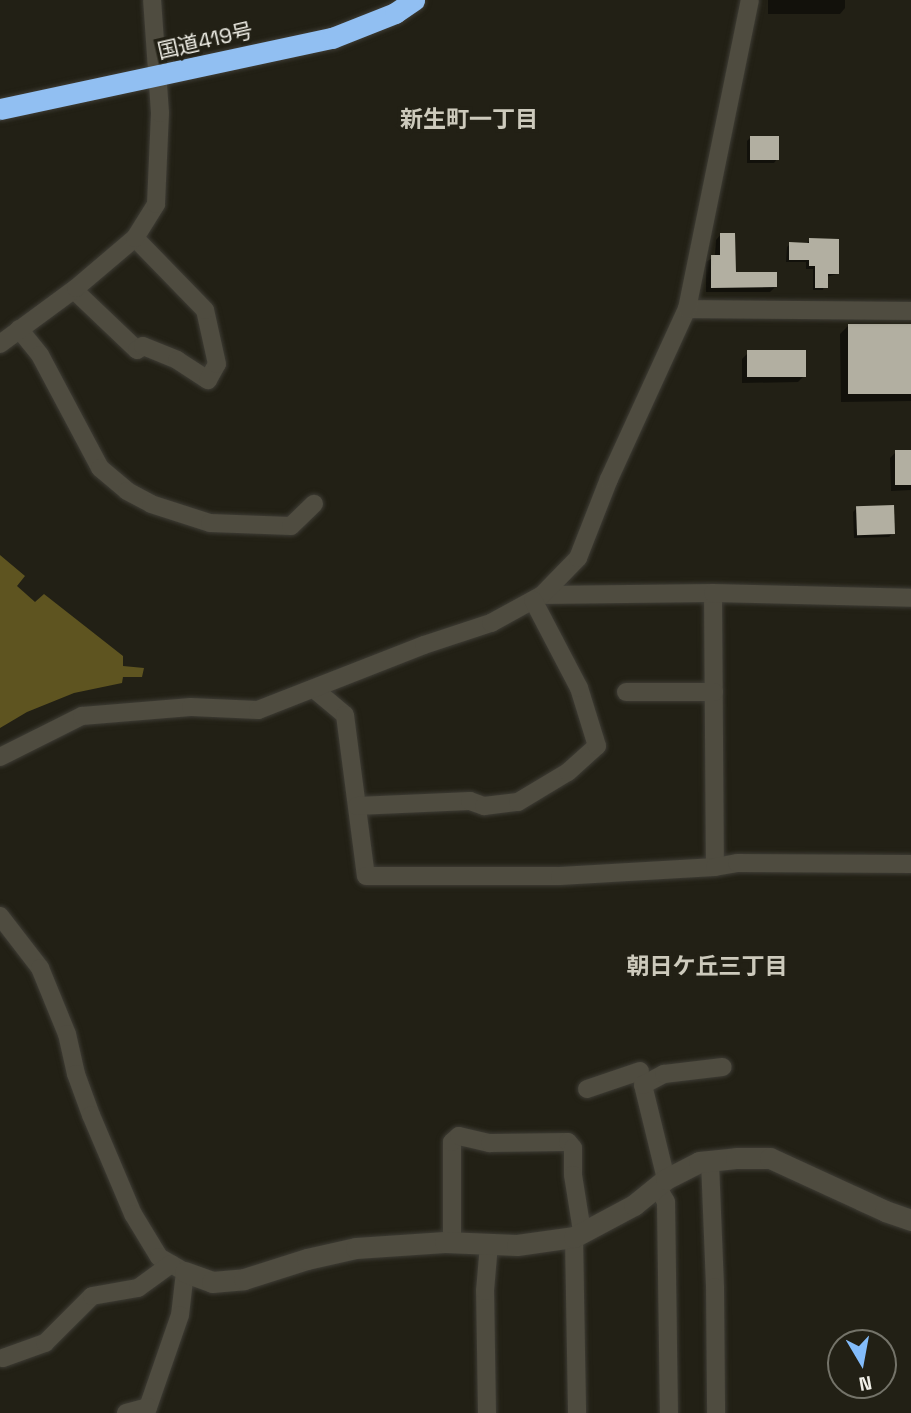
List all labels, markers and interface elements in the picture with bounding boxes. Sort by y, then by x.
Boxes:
street label: 国道419号 [155,18,255,64]
district label: 新生町一丁目 [400,105,538,133]
district label: 朝日ケ丘三丁目 [627,952,787,980]
north arrow [827,1329,897,1399]
text: N [857,1370,874,1397]

